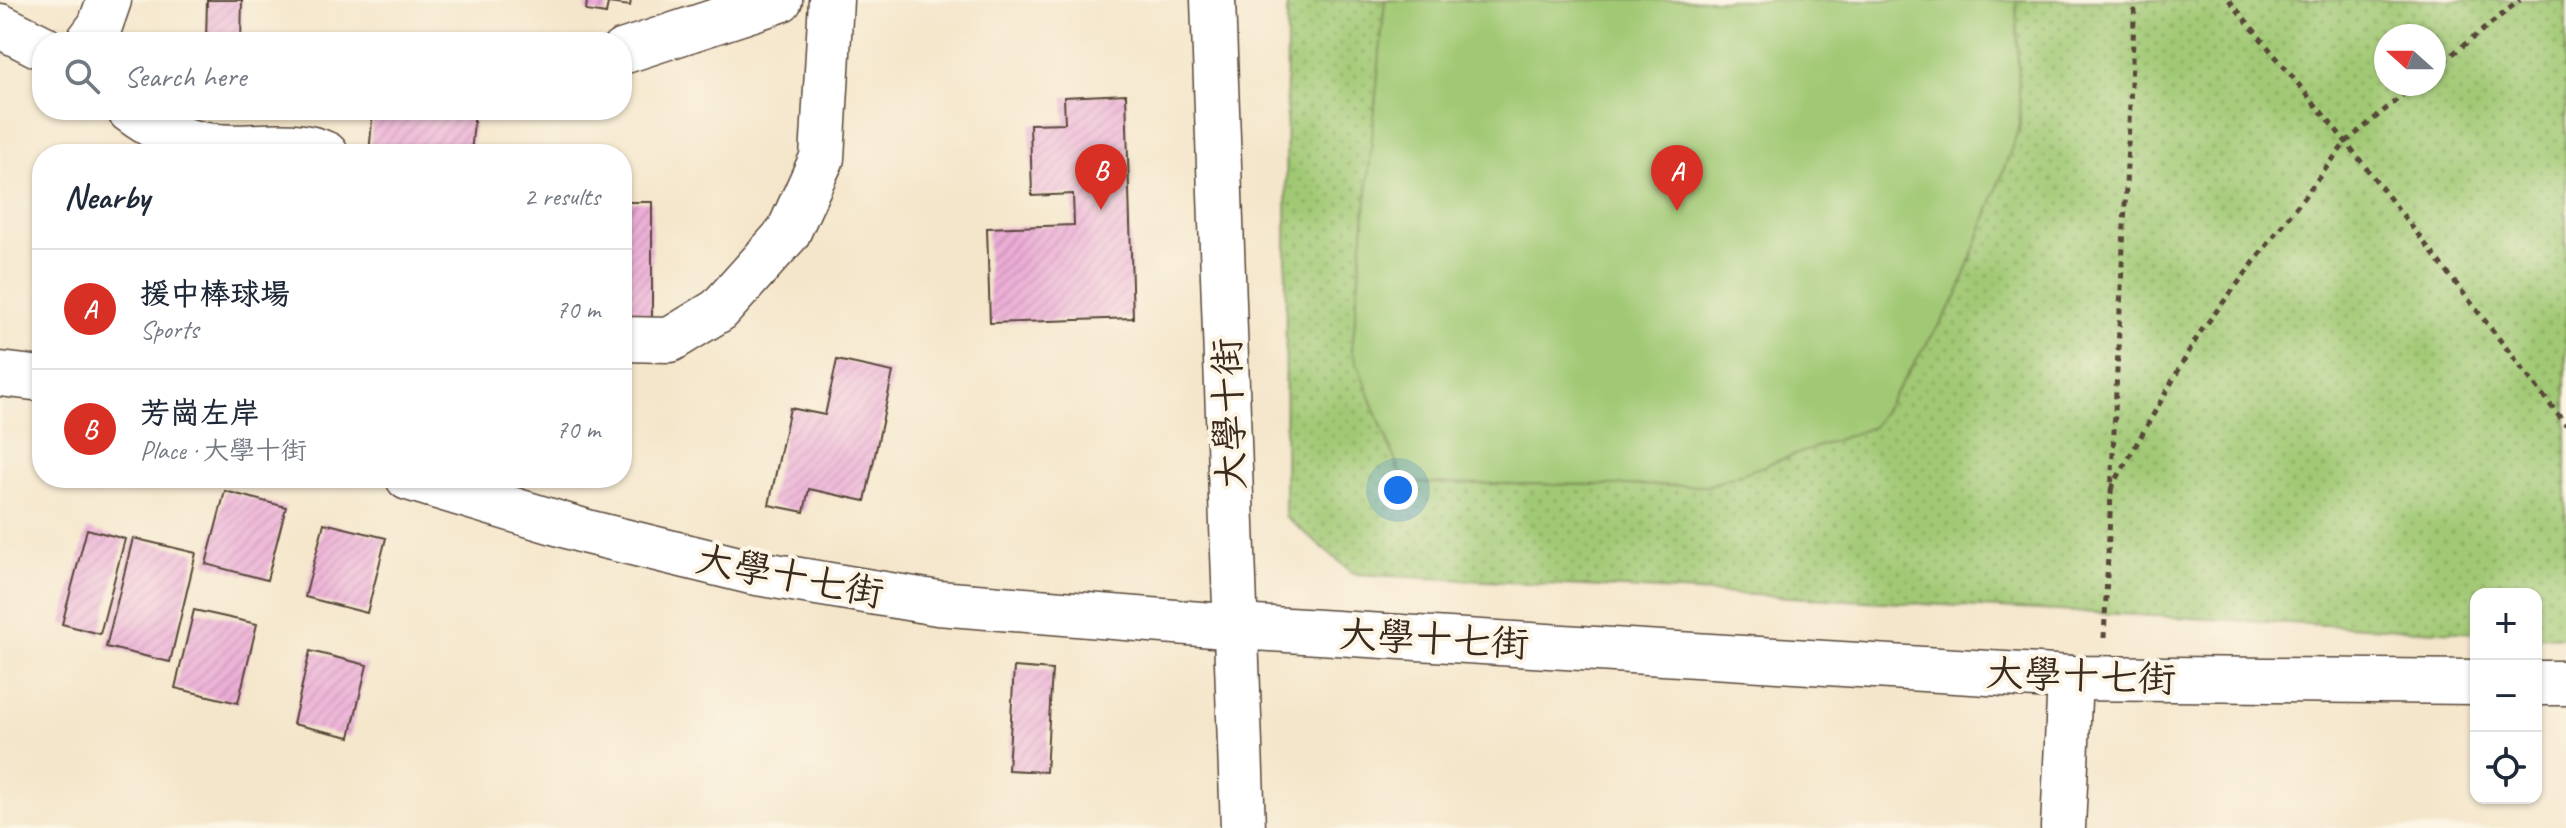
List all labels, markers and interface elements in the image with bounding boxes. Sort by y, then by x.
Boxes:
north arrow [2374,24,2446,96]
search box [32,32,632,120]
icon: search [60,54,104,98]
text: Search here [124,57,246,95]
pin: B [1075,144,1127,210]
pin: A [1651,145,1703,211]
text: Nearby [64,175,150,218]
text: 2 results [524,180,600,213]
text: 援中棒球場 [140,275,290,313]
text: A [83,293,97,326]
text: 70 m [556,293,600,326]
text: Sports [140,313,198,346]
street label: 大學十街 [1203,337,1255,491]
text: 芳崗左岸 [140,394,260,432]
text: B [83,413,97,446]
text: 70 m [556,413,600,446]
text: Place · 大學十街 [140,434,307,467]
your location [1378,470,1418,510]
street label: 大學十七街 [692,535,888,617]
map controls [2470,588,2542,804]
button: + [2470,588,2542,660]
street label: 大學十七街 [1338,611,1530,667]
street label: 大學十七街 [1985,649,2177,703]
button: − [2470,660,2542,732]
button: locate [2470,732,2542,804]

